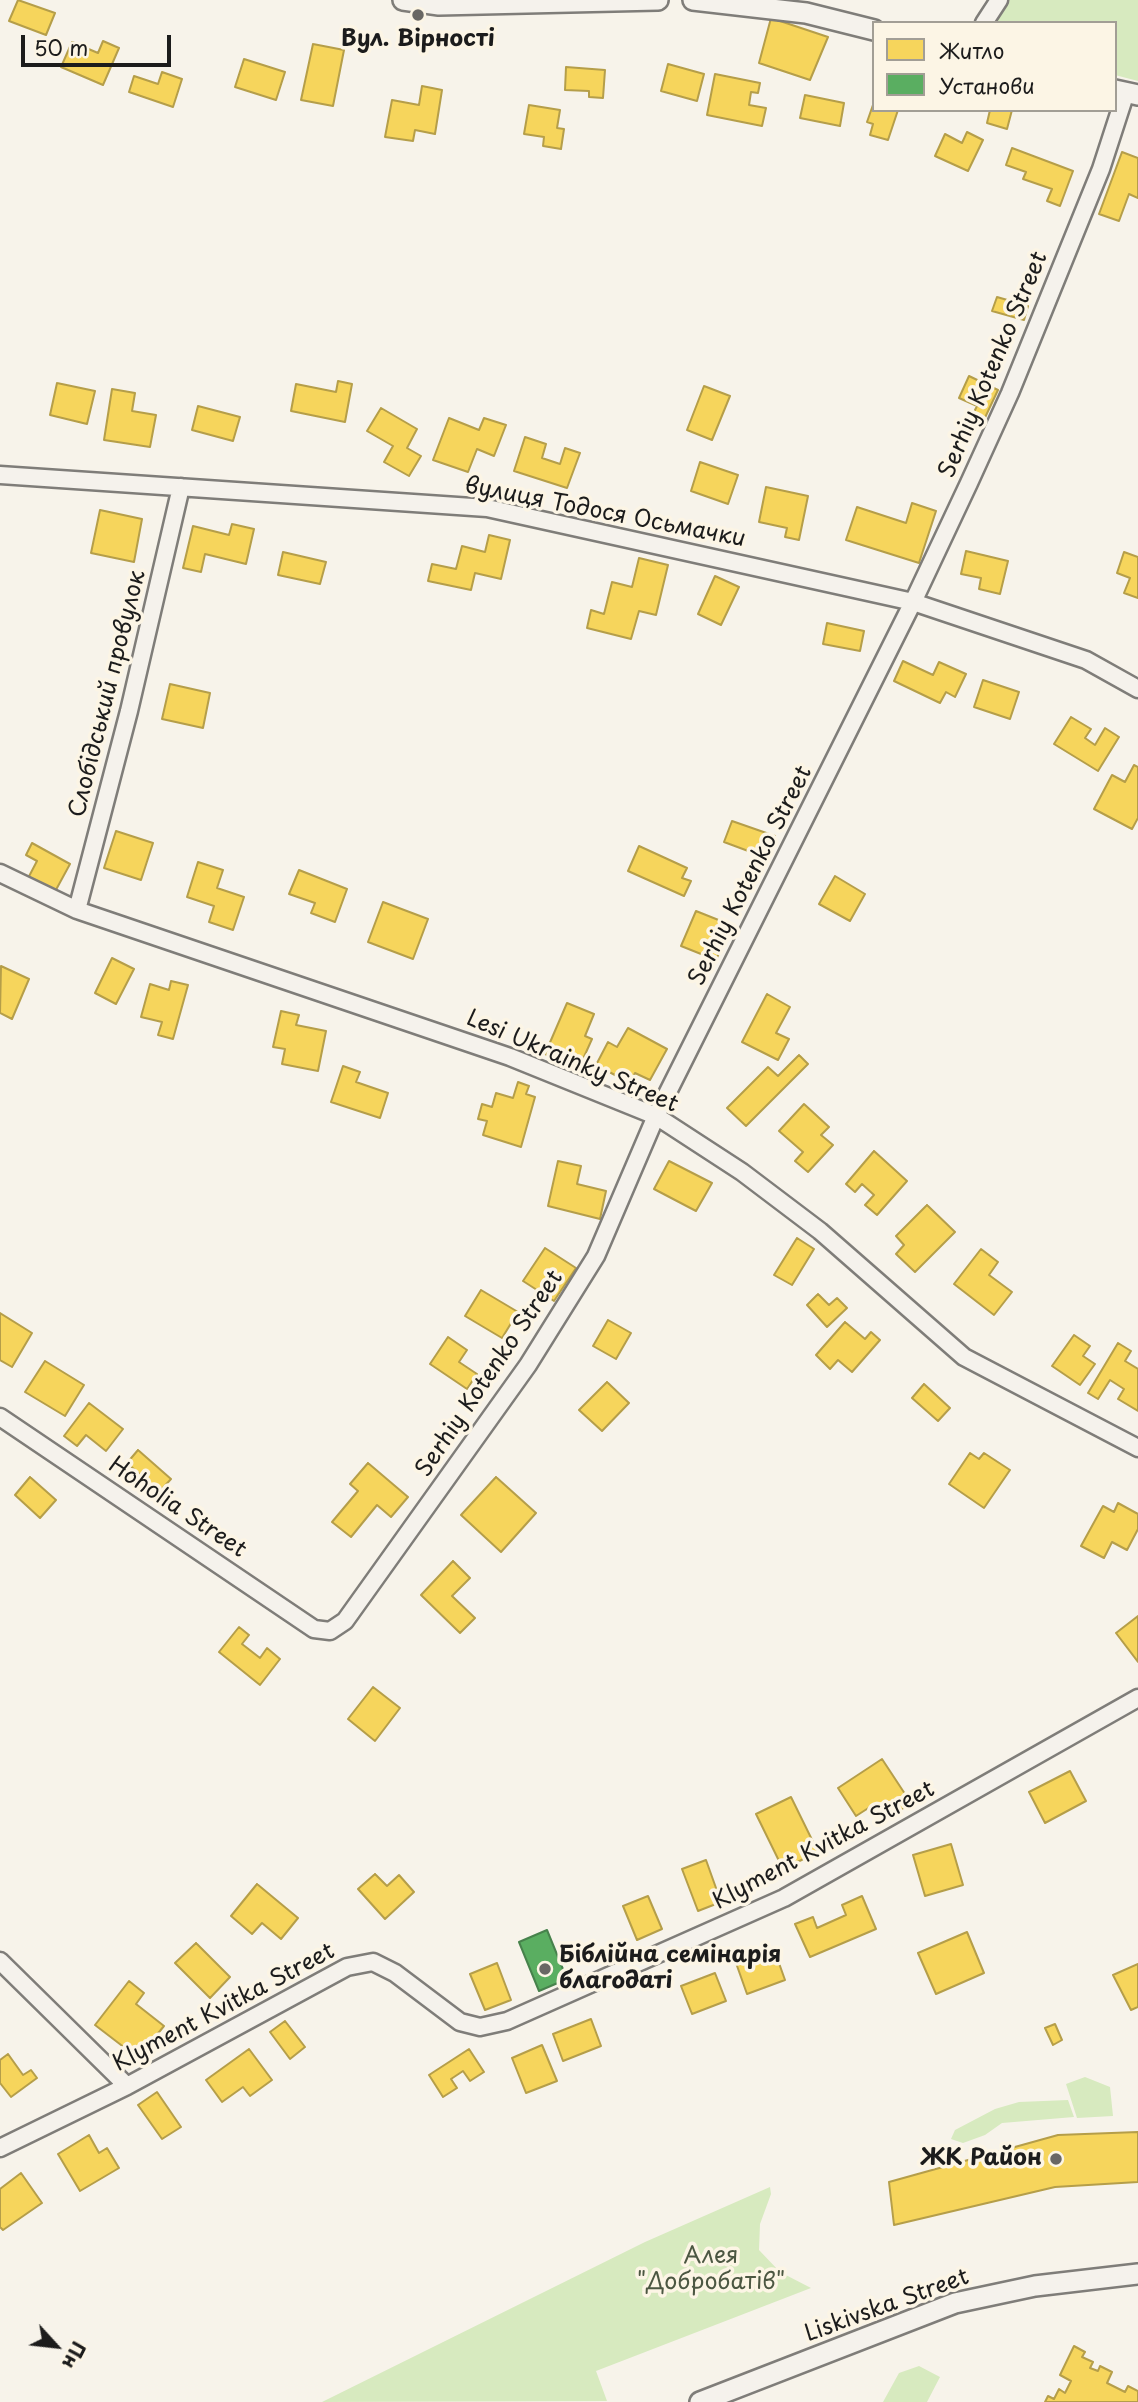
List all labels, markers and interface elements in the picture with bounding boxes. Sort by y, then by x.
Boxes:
marker: Вул. Вірності [410,7,426,23]
scale bar [24,21,175,65]
legend [872,21,1117,112]
place label: Вул. Вірності [341,26,495,54]
text: 50 m [34,31,88,63]
text: Житло [939,34,1004,66]
text: Установи [939,69,1035,101]
street label: Serhiy Kotenko Street [934,248,1054,482]
street label: вулиця Тодося Осьмачки [462,472,748,554]
street label: Слобідський провулок [64,568,152,820]
street label: Serhiy Kotenko Street [684,762,818,990]
street label: Lesi Ukrainky Street [462,1005,682,1119]
street label: Serhiy Kotenko Street [411,1266,569,1482]
street label: Hoholia Street [103,1452,251,1564]
street label: Klyment Kvitka Street [709,1776,939,1916]
street label: Klyment Kvitka Street [109,1938,339,2078]
place label: Біблійна семінарія благодаті [559,1942,781,1996]
marker: Біблійна семінарія благодаті [537,1961,553,1977]
place label: ЖК Район [921,2145,1042,2173]
marker: ЖК Район [1048,2151,1064,2167]
park label: Алея "Добробатів" [637,2243,785,2297]
street label: Liskivska Street [801,2264,973,2348]
north arrow [21,2311,91,2381]
text: Пн [56,2337,93,2374]

